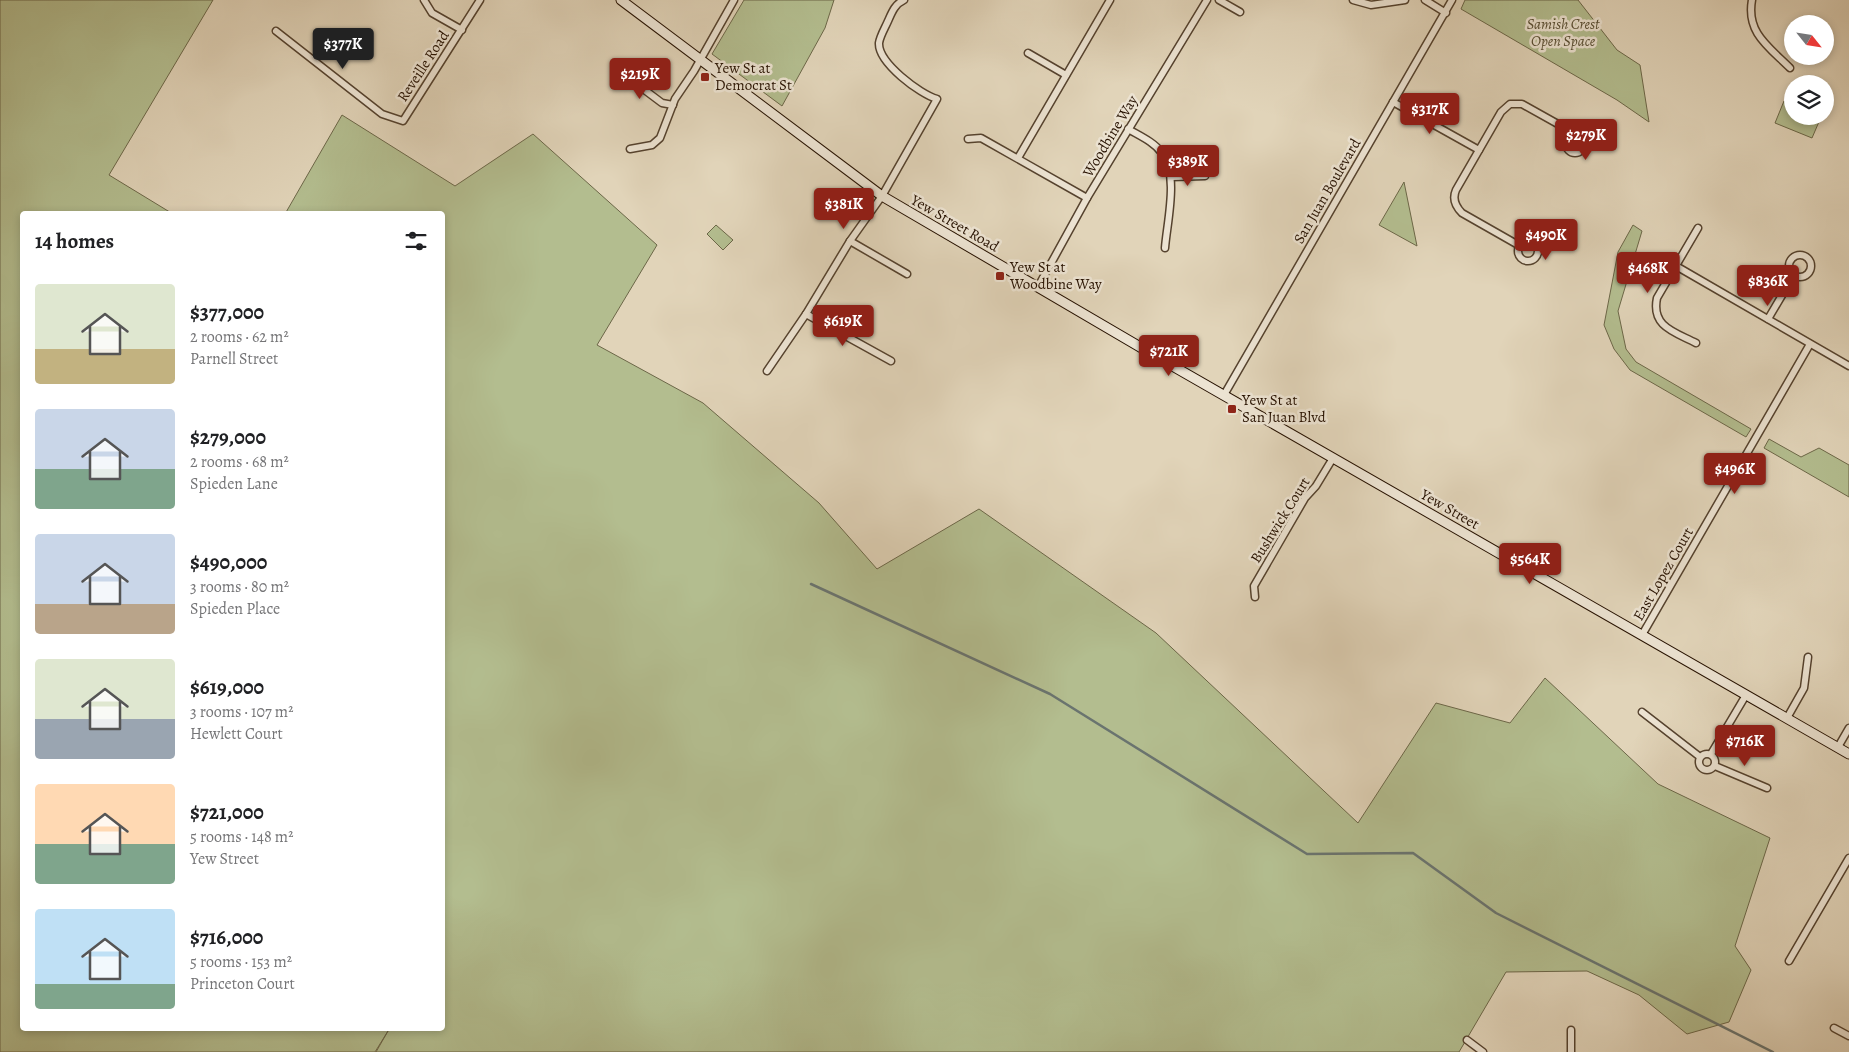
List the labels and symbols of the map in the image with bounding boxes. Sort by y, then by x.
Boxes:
park label: Samish Crest Open Space [1527,14,1600,51]
north arrow [1784,15,1834,65]
street label: Reveille Road [393,26,454,105]
pin: $377K [308,28,378,70]
pin: $219K [605,58,675,100]
place label: Yew St at Democrat St [714,58,792,95]
marker: Yew St at Democrat St [699,71,711,83]
street label: Woodbine Way [1077,91,1142,181]
pin: $317K [1395,92,1465,135]
pin: $279K [1551,119,1621,161]
street label: San Juan Boulevard [1289,134,1366,247]
pin: $389K [1153,144,1223,187]
pin: $381K [809,188,879,230]
street label: Yew Street Road [906,189,1004,257]
pin: $490K [1511,218,1581,261]
pin: $468K [1613,252,1683,294]
place label: Yew St at Woodbine Way [1009,257,1102,294]
pin: $836K [1733,264,1803,307]
marker: Yew St at Woodbine Way [994,270,1006,282]
pin: $619K [808,304,878,347]
pin: $721K [1134,334,1204,377]
place label: Yew St at San Juan Blvd [1241,390,1327,427]
marker: Yew St at San Juan Blvd [1226,403,1238,415]
pin: $496K [1700,452,1770,495]
street label: Bushwick Court [1246,473,1314,567]
street label: Yew Street [1416,484,1483,534]
street label: East Lopez Court [1628,524,1698,624]
pin: $564K [1495,542,1565,585]
pin: $716K [1710,724,1780,767]

